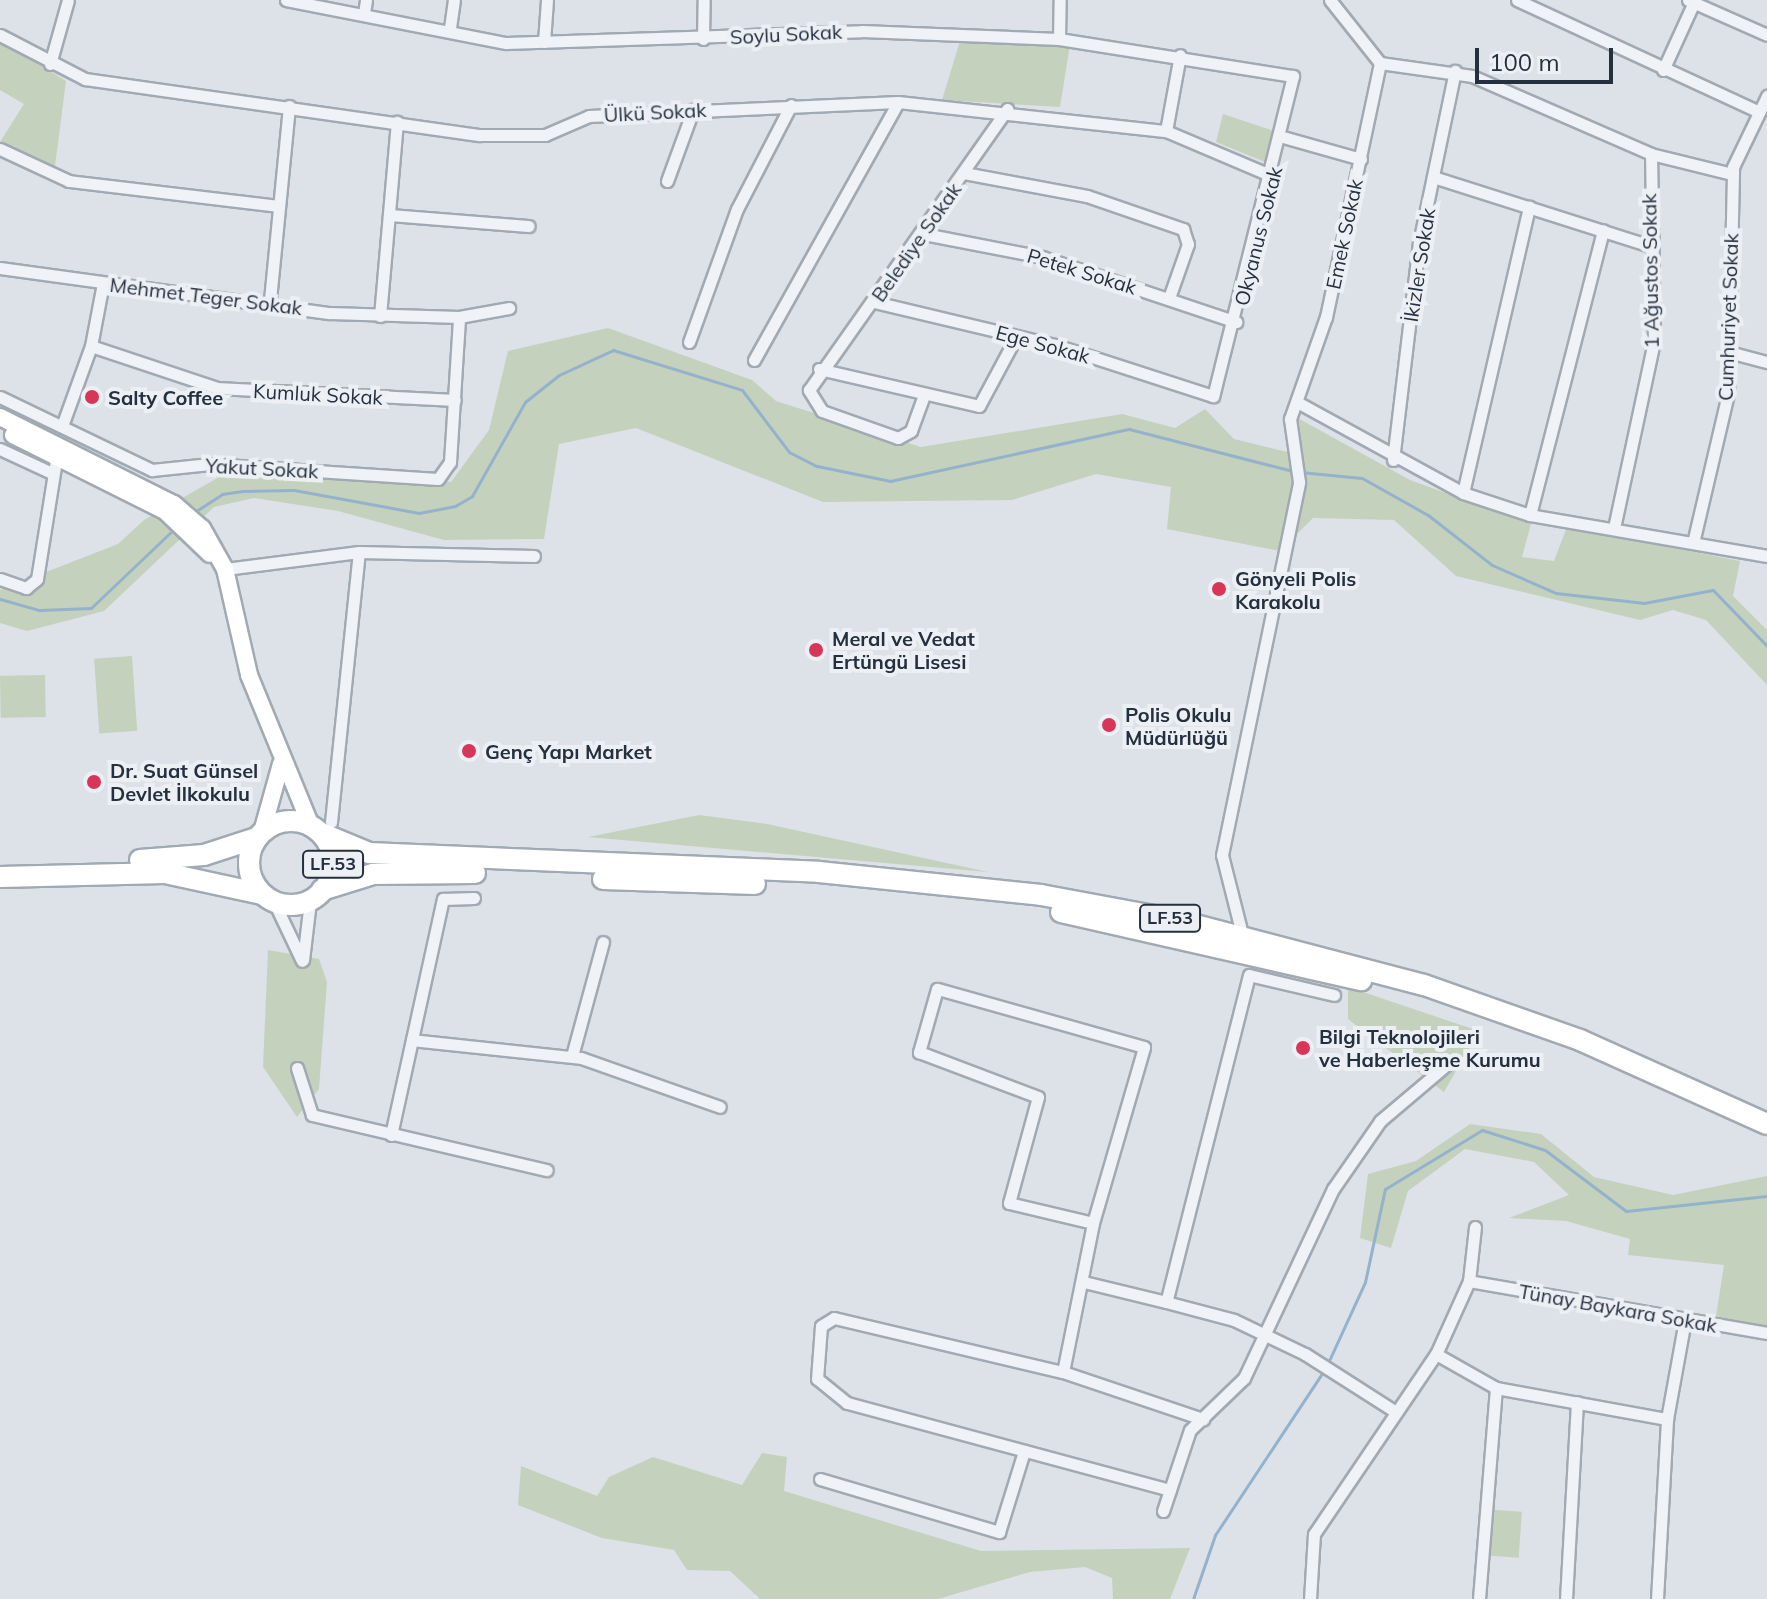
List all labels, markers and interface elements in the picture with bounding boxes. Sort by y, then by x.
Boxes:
street label: Soylu Sokak [729,19,843,49]
scale bar [1479,32,1617,82]
text: 100 m [1489,47,1560,77]
street label: Ülkü Sokak [603,97,707,127]
street label: Okyanus Sokak [1229,164,1287,308]
street label: Emek Sokak [1321,177,1367,291]
street label: Belediye Sokak [866,178,966,306]
street label: 1 Ağustos Sokak [1637,193,1663,349]
street label: İkizler Sokak [1398,206,1440,324]
street label: Cumhuriyet Sokak [1713,233,1743,401]
street label: Petek Sokak [1024,243,1140,299]
street label: Mehmet Teger Sokak [108,272,304,320]
street label: Ege Sokak [993,320,1093,368]
street label: Kumluk Sokak [253,379,383,409]
place label: Salty Coffee [108,385,223,409]
marker: Salty Coffee [83,388,101,406]
street label: Yakut Sokak [205,453,319,483]
place label: Gönyeli Polis Karakolu [1235,566,1356,613]
marker: Gönyeli Polis Karakolu [1210,580,1228,598]
place label: Meral ve Vedat Ertüngü Lisesi [832,626,975,673]
marker: Meral ve Vedat Ertüngü Lisesi [807,641,825,659]
place label: Polis Okulu Müdürlüğü [1125,702,1231,749]
marker: Polis Okulu Müdürlüğü [1100,716,1118,734]
place label: Genç Yapı Market [485,739,652,763]
marker: Genç Yapı Market [460,742,478,760]
place label: Dr. Suat Günsel Devlet İlkokulu [110,758,258,805]
marker: Dr. Suat Günsel Devlet İlkokulu [85,773,103,791]
road number: LF.53 [301,850,365,878]
road number: LF.53 [1138,904,1202,932]
place label: Bilgi Teknolojileri ve Haberleşme Kurumu [1319,1024,1541,1071]
marker: Bilgi Teknolojileri ve Haberleşme Kurumu [1294,1039,1312,1057]
street label: Tünay Baykara Sokak [1517,1279,1719,1337]

